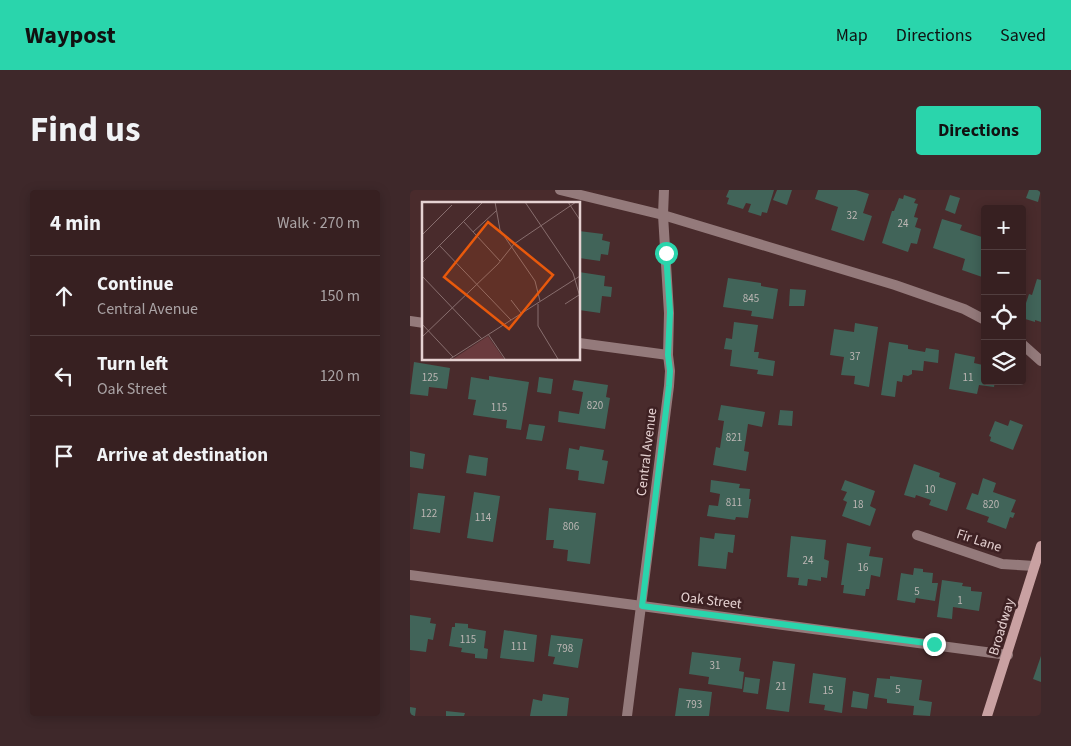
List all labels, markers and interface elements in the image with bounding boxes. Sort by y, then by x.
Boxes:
text: Waypost [25,18,116,53]
text: Map [836,23,868,48]
text: Directions [896,23,972,48]
text: Saved [1000,23,1046,48]
text: Find us [30,105,140,155]
button: Directions [916,106,1041,155]
inset map [422,202,580,360]
map controls [981,205,1026,385]
button: + [981,205,1026,250]
text: 4 min [50,208,101,238]
house number: 32 [847,208,857,223]
text: Walk · 270 m [277,212,360,234]
house number: 24 [898,216,909,231]
route start [655,242,678,265]
button: − [981,250,1026,295]
text: Continue [97,271,174,298]
icon: ahead [50,282,78,310]
text: 150 m [320,285,360,307]
house number: 845 [743,291,759,306]
button: locate [981,295,1026,340]
text: Central Avenue [97,298,198,320]
button: layers [981,340,1026,385]
house number: 37 [850,349,860,364]
text: Turn left [97,351,168,378]
icon: left [50,362,78,390]
text: 120 m [320,365,360,387]
house number: 125 [422,370,438,385]
house number: 11 [963,370,973,385]
text: Oak Street [97,378,167,400]
house number: 820 [587,398,603,413]
house number: 115 [491,400,507,415]
street label: Central Avenue [632,407,662,497]
house number: 821 [726,430,742,445]
icon: arrive [50,442,78,470]
text: Arrive at destination [97,442,268,469]
house number: 10 [925,482,935,497]
house number: 811 [726,495,742,510]
house number: 18 [853,497,864,512]
house number: 820 [983,497,999,512]
house number: 122 [421,506,437,521]
house number: 114 [475,510,492,525]
house number: 806 [563,519,580,534]
street label: Fir Lane [954,524,1004,558]
house number: 24 [803,553,814,568]
house number: 16 [858,560,869,575]
house number: 5 [914,584,920,599]
street label: Oak Street [679,587,743,615]
house number: 1 [957,593,963,608]
street label: Broadway [984,596,1020,658]
house number: 115 [460,632,476,647]
route end [923,633,946,656]
house number: 111 [511,639,527,654]
house number: 798 [557,641,574,656]
house number: 31 [710,658,720,673]
house number: 21 [776,679,786,694]
house number: 5 [895,682,901,697]
house number: 15 [823,683,833,698]
house number: 793 [686,697,702,712]

